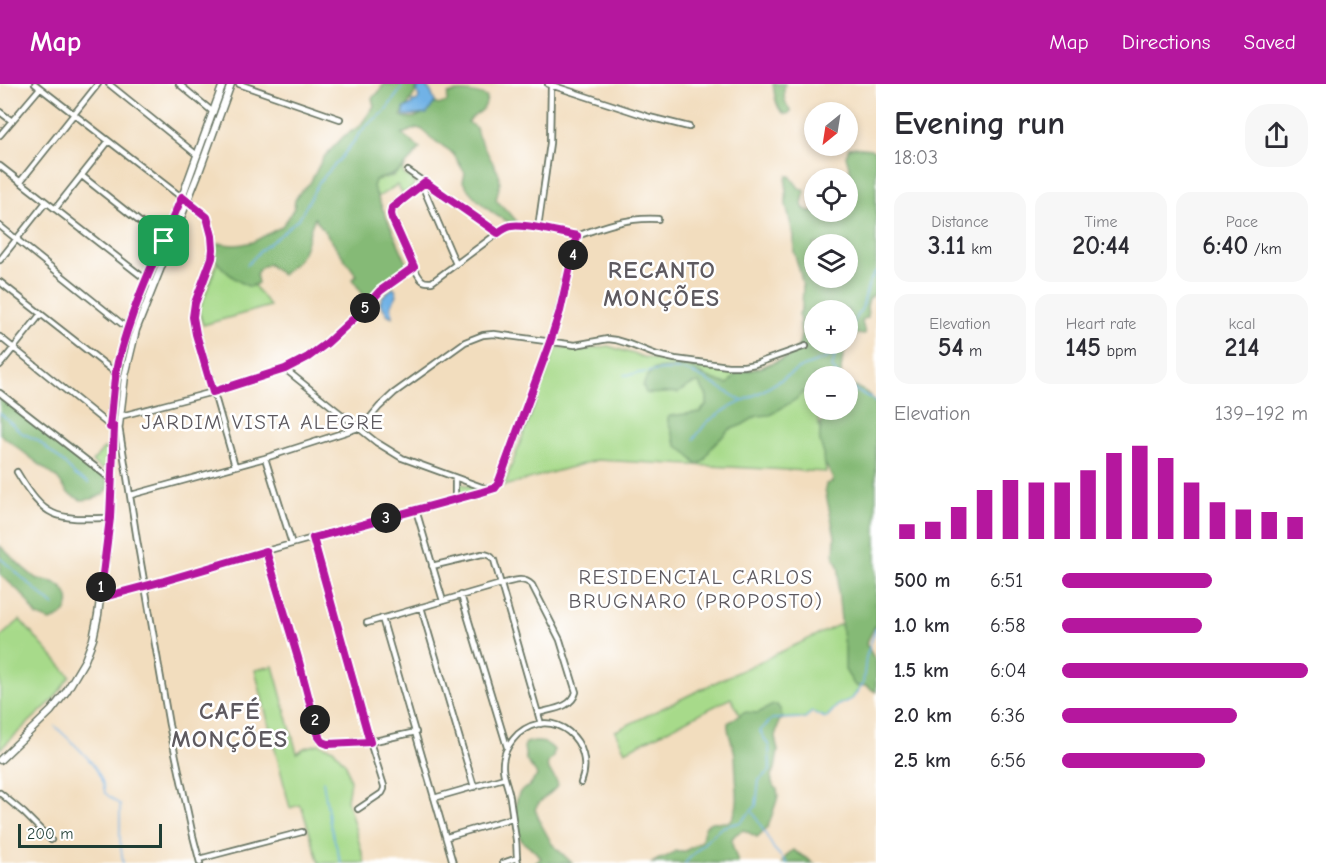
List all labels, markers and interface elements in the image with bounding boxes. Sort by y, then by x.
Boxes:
text: Map [30,26,81,58]
text: Map [1049,30,1089,54]
text: Directions [1122,30,1211,54]
text: Saved [1244,30,1296,54]
north arrow [804,102,858,156]
map controls [804,102,858,420]
text: Evening run [894,104,1065,142]
button: share [1245,104,1308,167]
text: 18:03 [894,146,938,169]
button: locate [804,168,858,222]
text: Distance [931,213,989,231]
text: Time [1084,213,1118,231]
text: Pace [1226,213,1258,231]
pin [138,215,189,266]
icon: arrive [147,224,180,257]
text: 3.11 [928,231,966,261]
text: 20:44 [1072,231,1130,261]
text: 6:40 [1202,231,1248,261]
button: layers [804,234,858,288]
pin: 4 [558,240,588,270]
text: km [966,240,992,258]
text: /km [1248,240,1282,258]
text: 4 [569,246,577,264]
district label: RECANTO MONÇÕES [603,256,721,312]
pin: 5 [350,293,380,323]
text: 5 [361,299,369,317]
button: + [804,300,858,354]
text: Elevation [929,315,991,333]
text: Heart rate [1066,315,1136,333]
text: kcal [1229,315,1255,333]
text: 54 [938,333,964,363]
text: 145 [1065,333,1101,363]
text: 214 [1224,333,1260,363]
text: m [964,342,982,360]
text: bpm [1101,342,1137,360]
button: − [804,366,858,420]
text: Elevation [894,402,971,425]
text: 139–192 m [1215,402,1308,425]
district label: JARDIM VISTA ALEGRE [141,410,385,434]
pin: 3 [371,503,401,533]
text: 3 [382,509,390,527]
district label: RESIDENCIAL CARLOS BRUGNARO (PROPOSTO) [568,565,824,613]
text: 500 m [894,569,951,592]
text: 6:51 [990,569,1023,592]
pin: 1 [86,572,116,602]
text: 1 [98,578,104,596]
text: 1.0 km [894,614,950,637]
text: 6:58 [990,614,1026,637]
text: 1.5 km [894,659,949,682]
text: 6:04 [990,659,1026,682]
district label: CAFÉ MONÇÕES [171,697,289,753]
text: 2.0 km [894,704,952,727]
text: 6:36 [990,704,1025,727]
pin: 2 [300,705,330,735]
text: 2 [311,711,319,729]
text: 2.5 km [894,749,951,772]
text: 6:56 [990,749,1026,772]
scale bar [18,821,162,848]
text: 200 m [27,825,73,843]

